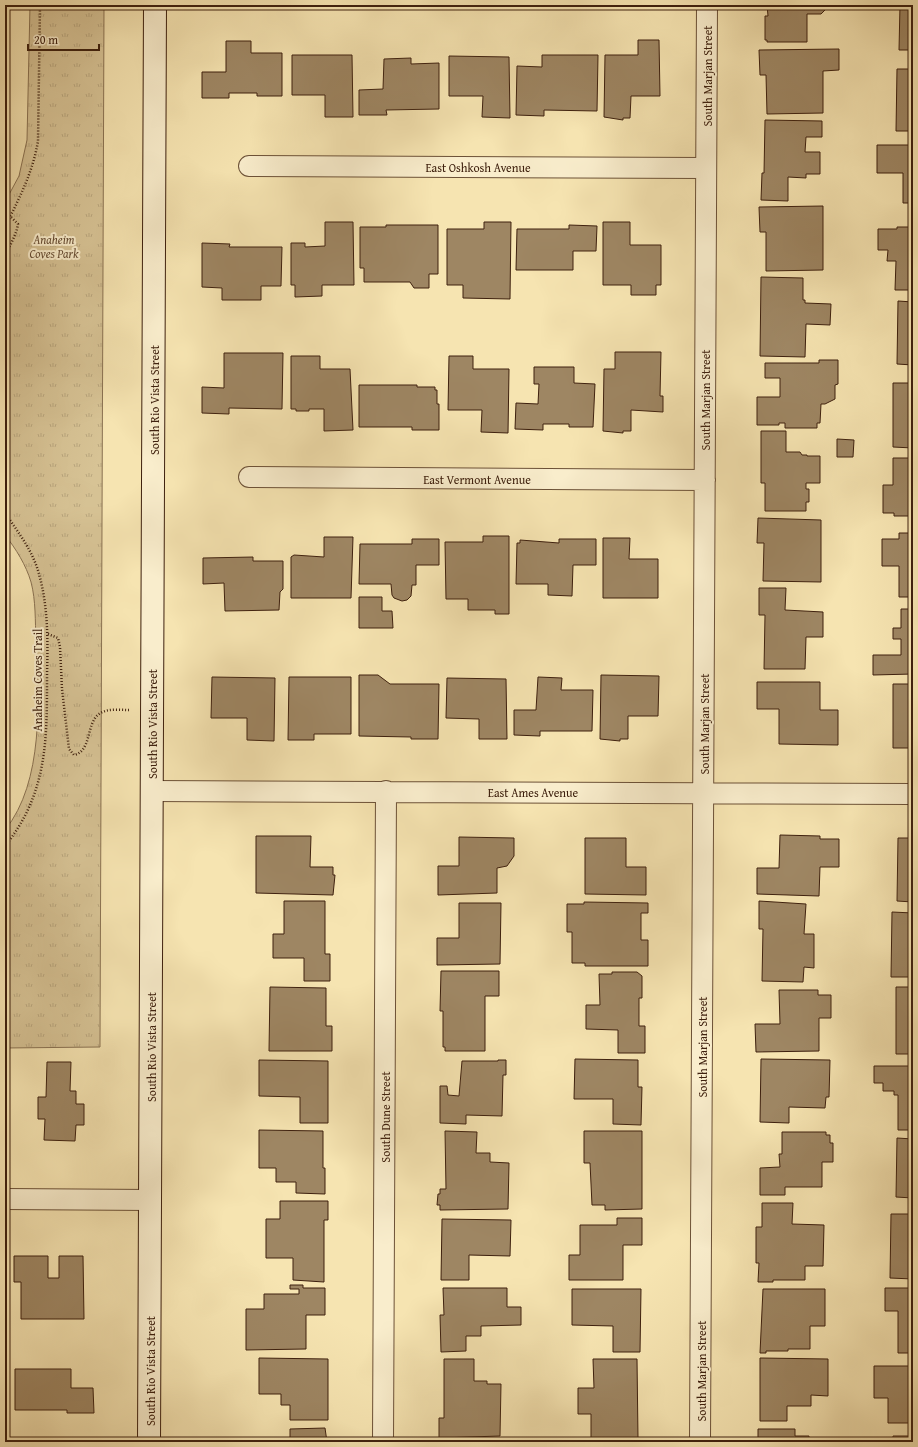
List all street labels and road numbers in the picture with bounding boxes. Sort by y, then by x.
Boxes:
street label: South Marjan Street [699,25,716,127]
street label: East Oshkosh Avenue [425,159,531,176]
street label: South Rio Vista Street [146,344,163,455]
street label: South Marjan Street [697,349,714,451]
street label: East Vermont Avenue [423,471,531,488]
street label: Anaheim Coves Trail [29,628,46,731]
street label: South Rio Vista Street [144,668,161,779]
street label: South Marjan Street [696,673,713,775]
street label: East Ames Avenue [488,784,579,801]
street label: South Rio Vista Street [143,991,160,1102]
street label: South Marjan Street [694,996,711,1098]
street label: South Dune Street [377,1071,394,1163]
street label: South Rio Vista Street [142,1315,159,1426]
street label: South Marjan Street [693,1320,710,1422]

